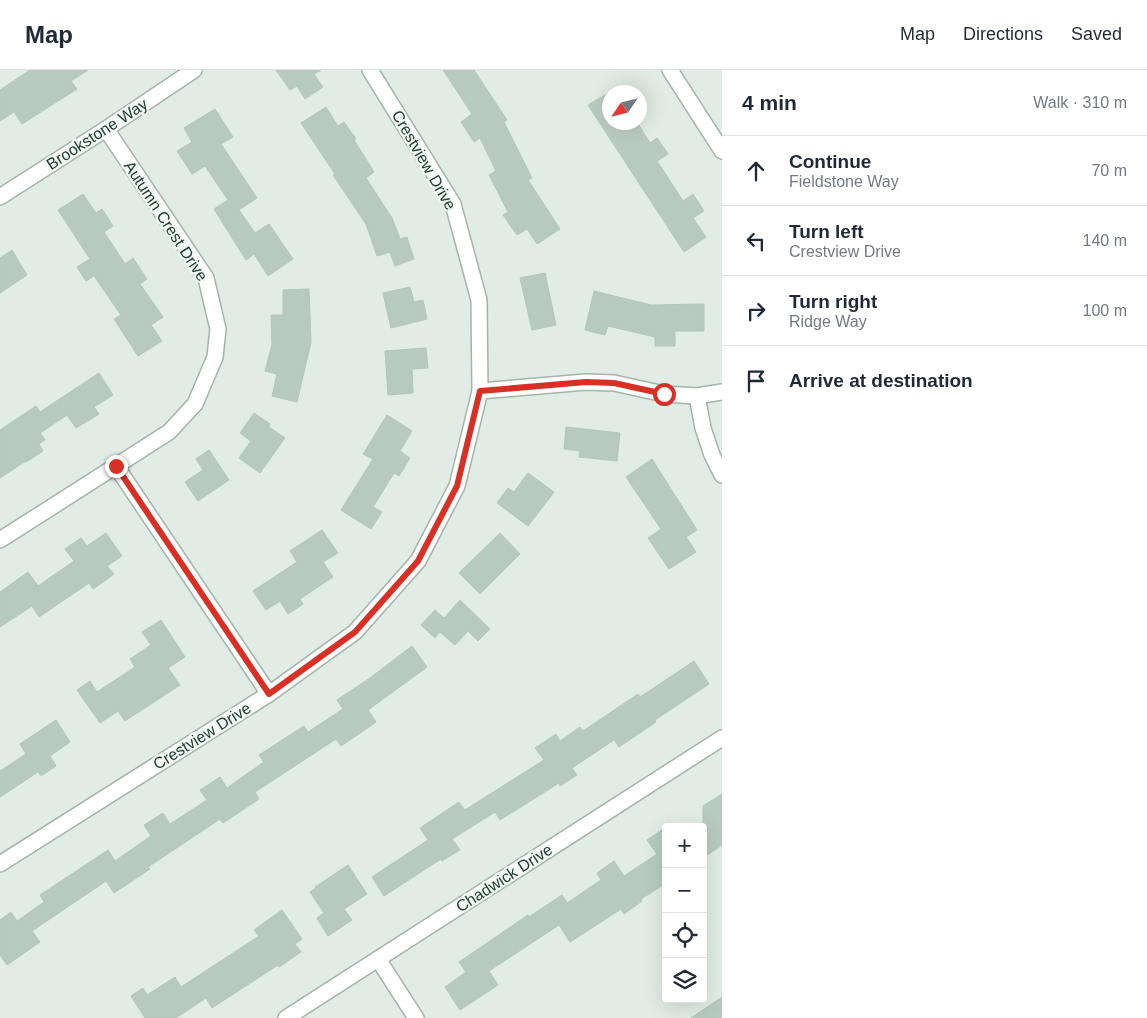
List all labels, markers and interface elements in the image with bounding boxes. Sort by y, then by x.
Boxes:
text: Map [25,21,73,48]
text: Map [900,24,935,44]
text: Directions [963,24,1043,44]
text: Saved [1071,24,1122,44]
north arrow [602,85,647,130]
text: 4 min [742,91,797,114]
text: Walk · 310 m [1033,94,1127,111]
street label: Brookstone Way [43,95,151,173]
street label: Crestview Drive [389,107,459,213]
text: Continue [789,151,871,172]
icon: ahead [742,157,770,185]
street label: Autumn Crest Drive [121,158,211,284]
text: 70 m [1091,162,1127,179]
text: Fieldstone Way [789,173,899,190]
text: Turn left [789,221,864,242]
icon: left [742,227,770,255]
text: 140 m [1083,232,1127,249]
text: Crestview Drive [789,243,901,260]
text: Turn right [789,291,877,312]
icon: right [742,297,770,325]
text: 100 m [1083,302,1127,319]
text: Ridge Way [789,313,867,330]
icon: arrive [742,367,770,395]
text: Arrive at destination [789,370,973,391]
route start [653,383,676,406]
route end [105,455,128,478]
street label: Crestview Drive [150,699,254,773]
map controls [662,823,707,1003]
button: + [662,823,707,868]
street label: Chadwick Drive [453,841,555,915]
button: − [662,868,707,913]
button: locate [662,913,707,958]
button: layers [662,958,707,1003]

